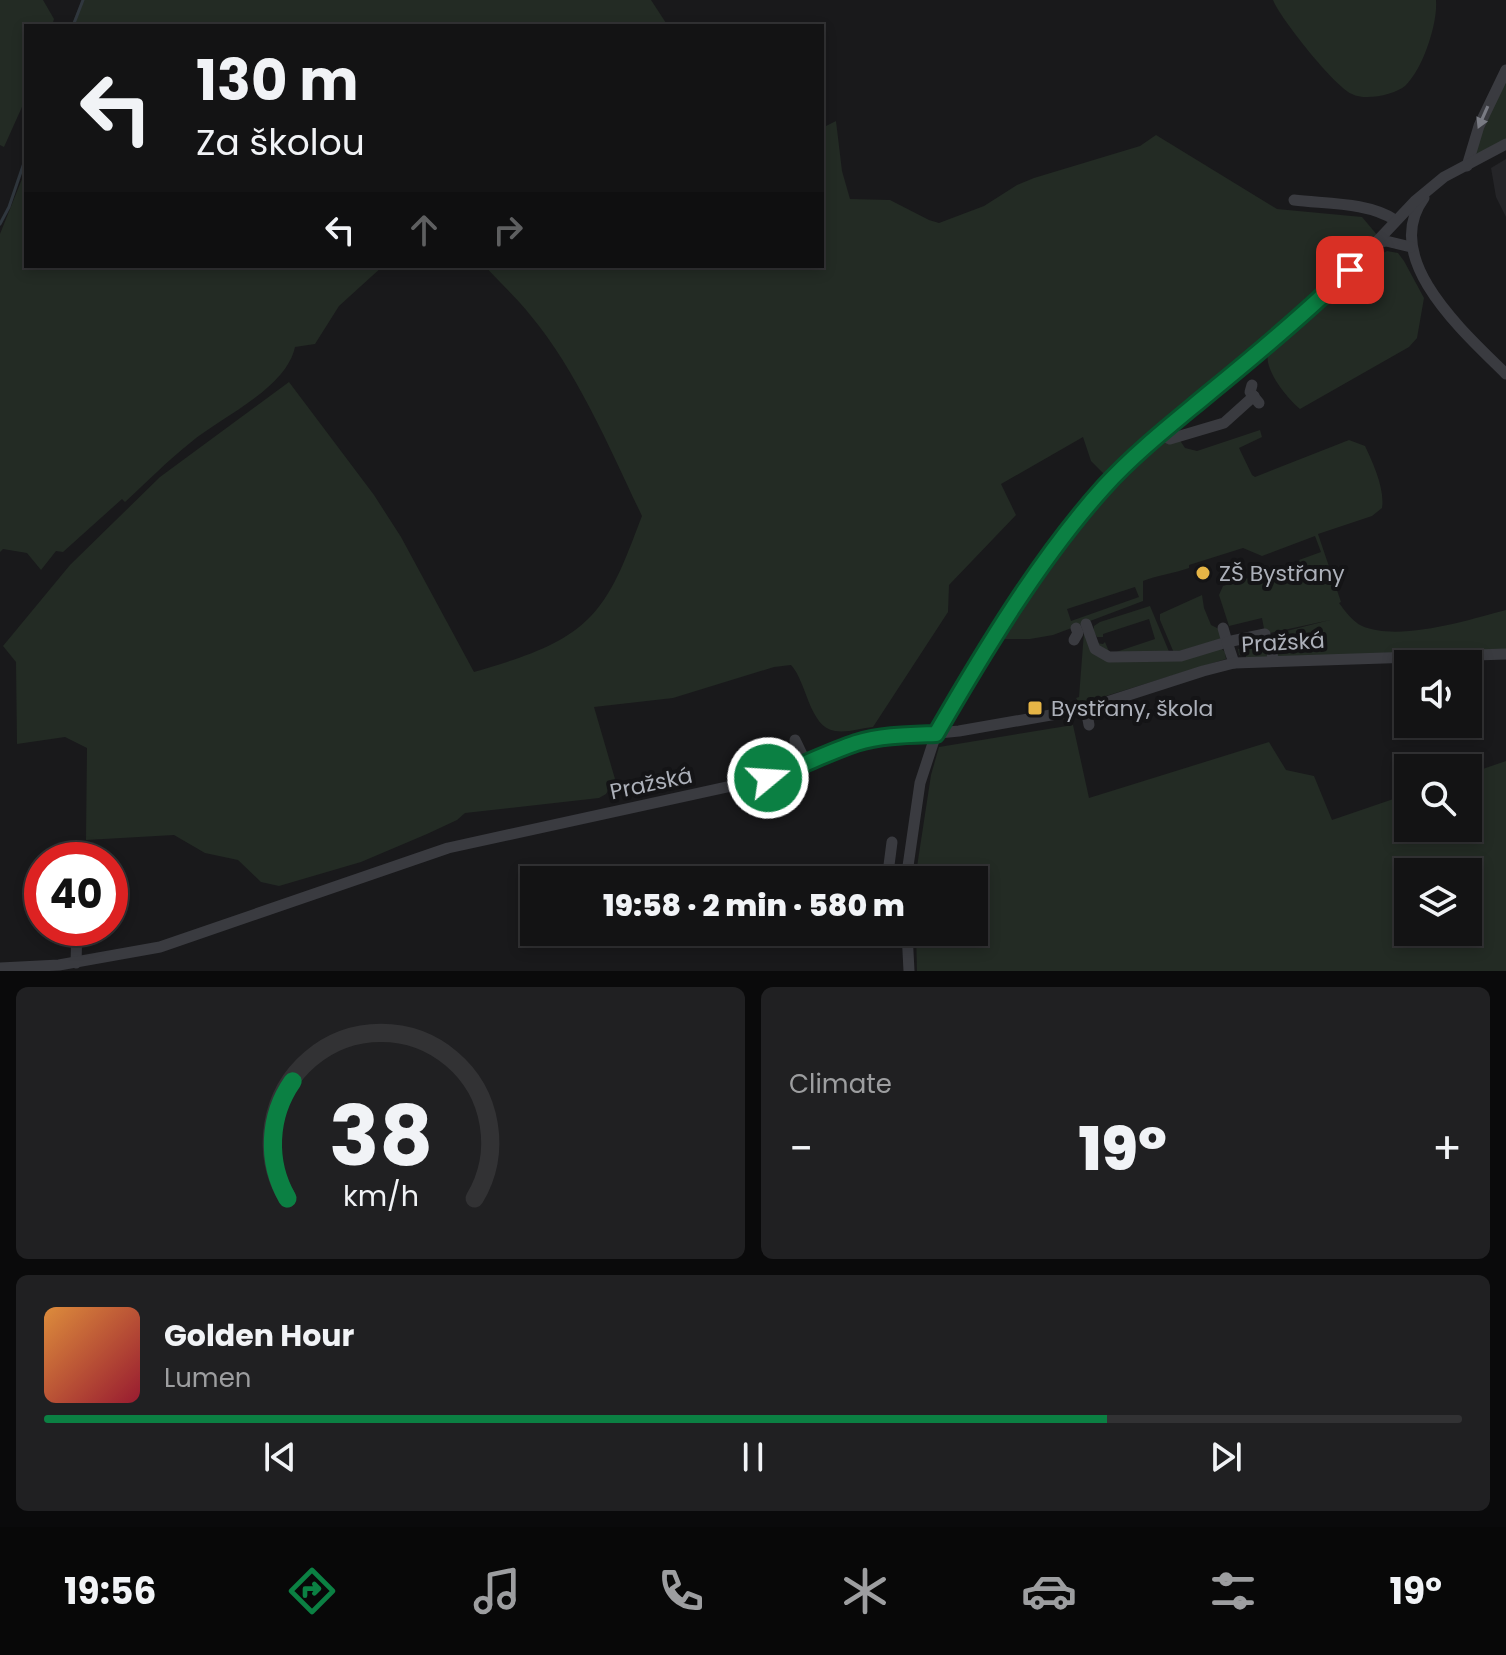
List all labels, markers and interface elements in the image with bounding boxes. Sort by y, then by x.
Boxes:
text: 130 m [196,41,359,120]
icon: left [64,56,168,160]
one-way arrow [1476,105,1490,129]
text: Za školou [196,117,365,168]
icon: left [318,208,362,252]
icon: ahead [402,208,446,252]
icon: right [486,208,530,252]
pin [1316,236,1384,304]
icon: arrive [1328,248,1372,292]
place label: ZŠ Bystřany [1219,558,1345,589]
marker: ZŠ Bystřany [1194,564,1212,582]
street label: Pražská [1241,625,1326,660]
map controls [1394,650,1482,946]
button: sound [1394,650,1482,738]
place label: Bystřany, škola [1051,693,1213,724]
marker: Bystřany, škola [1026,699,1044,717]
position arrow [726,736,810,820]
button: search [1394,754,1482,842]
street label: Pražská [607,760,695,807]
speed limit sign: 40 [24,842,128,946]
button: layers [1394,858,1482,946]
text: 19:58 · 2 min · 580 m [603,884,905,927]
text: Climate [789,1066,892,1102]
text: 38 [328,1078,433,1194]
text: 19° [1078,1107,1167,1191]
text: − [789,1118,813,1179]
text: + [1432,1118,1462,1179]
text: km/h [342,1176,419,1216]
text: Golden Hour [164,1314,354,1357]
text: Lumen [164,1360,251,1396]
icon: previous [258,1435,302,1479]
icon: pause [731,1435,775,1479]
icon: next [1204,1435,1248,1479]
icon: directions [284,1563,340,1619]
icon: music [469,1563,525,1619]
icon: phone [653,1563,709,1619]
icon: climate [837,1563,893,1619]
icon: car [1021,1563,1077,1619]
icon: filters [1205,1563,1261,1619]
text: 19:56 [64,1566,156,1617]
text: 19° [1390,1566,1442,1617]

